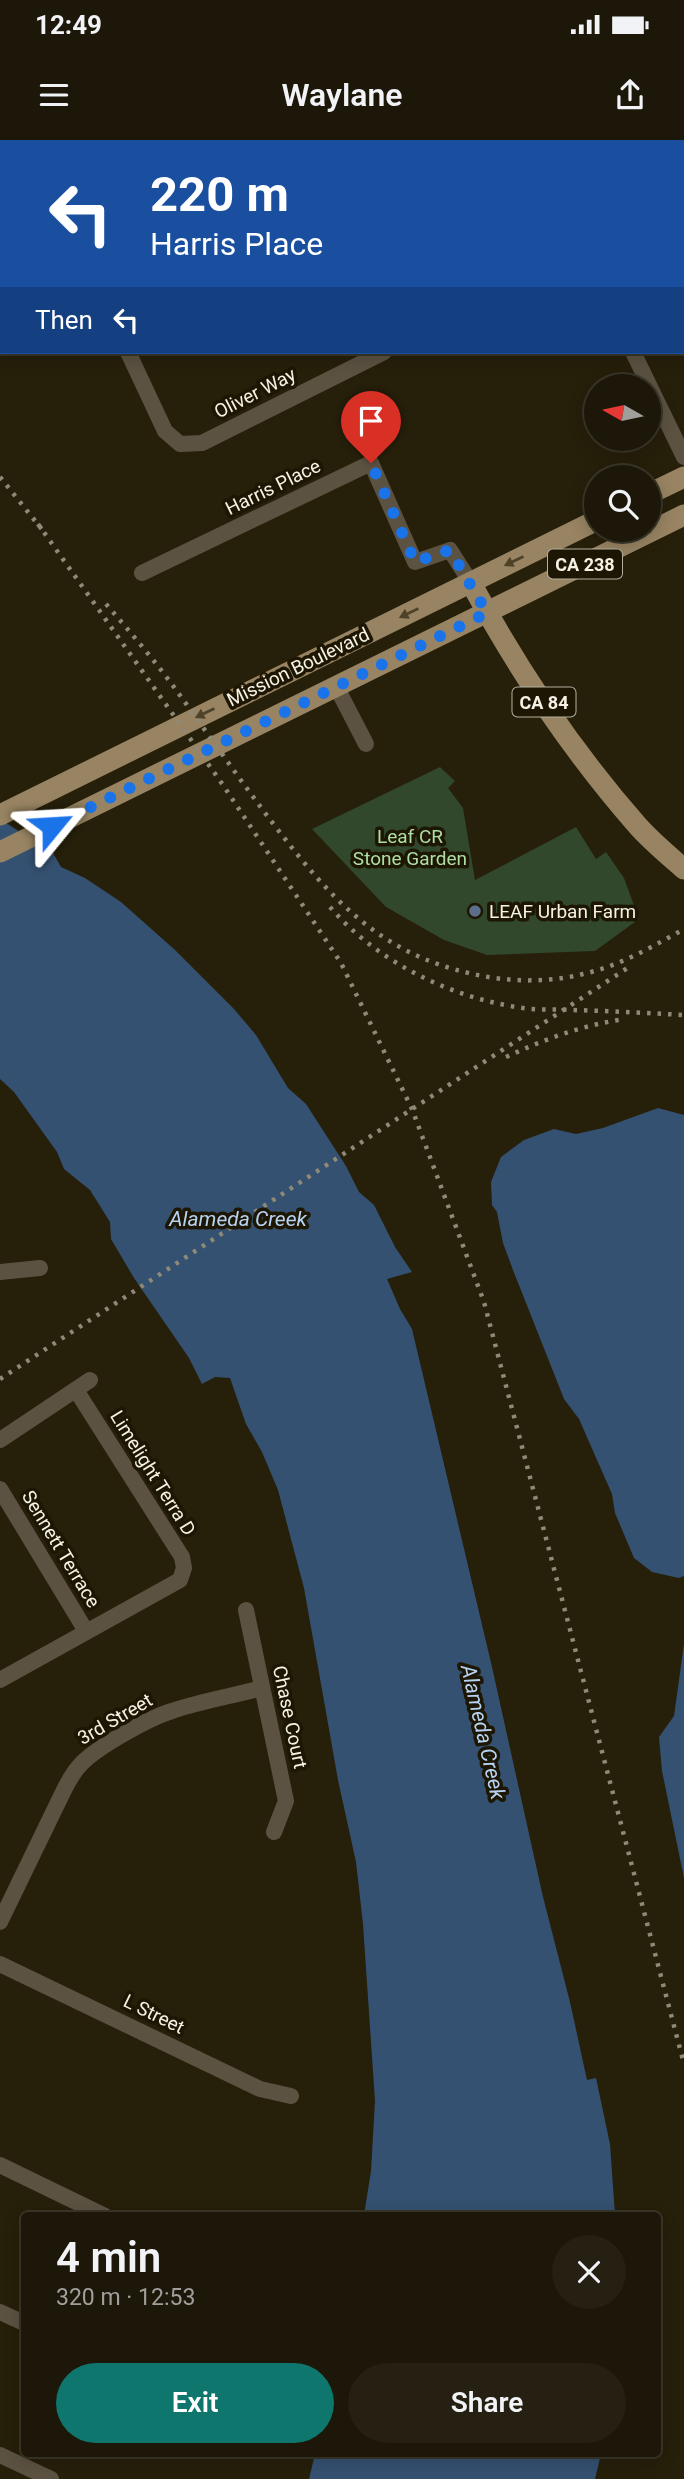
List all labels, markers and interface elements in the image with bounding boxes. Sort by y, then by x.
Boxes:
text: 12:49 [35,10,102,40]
icon: menu [35,76,73,114]
text: Waylane [281,76,403,114]
icon: share [611,76,649,114]
text: 220 m [150,166,289,223]
icon: left [35,168,126,259]
text: Harris Place [150,225,323,263]
icon: left [107,301,145,339]
text: Then [35,305,93,335]
street label: Oliver Way [210,363,300,423]
north arrow [584,374,662,452]
map controls [584,374,661,542]
pin [341,391,401,463]
icon: arrive [352,402,390,440]
street label: Harris Place [222,454,324,520]
button: search [584,465,661,542]
road number: CA 238 [548,550,622,578]
one-way arrow [504,556,524,567]
one-way arrow [399,607,419,618]
street label: Mission Boulevard [223,623,373,711]
road number: CA 84 [512,688,576,716]
one-way arrow [195,707,215,719]
position arrow [15,789,89,863]
park label: Leaf CR Stone Garden [353,825,467,870]
place label: LEAF Urban Farm [489,900,636,923]
marker: LEAF Urban Farm [467,903,483,919]
water label: Alameda Creek [168,1207,307,1231]
street label: Limelight Terra D [105,1406,201,1540]
street label: Sennett Terrace [17,1486,105,1612]
water label: Alameda Creek [456,1661,510,1802]
street label: Chase Court [268,1663,312,1771]
street label: 3rd Street [74,1688,156,1750]
street label: L Street [120,1989,188,2039]
text: 4 min [56,2233,161,2282]
button: close [552,2235,626,2309]
text: 320 m · 12:53 [56,2284,195,2311]
button: Exit [56,2363,334,2443]
button: Share [348,2363,626,2443]

